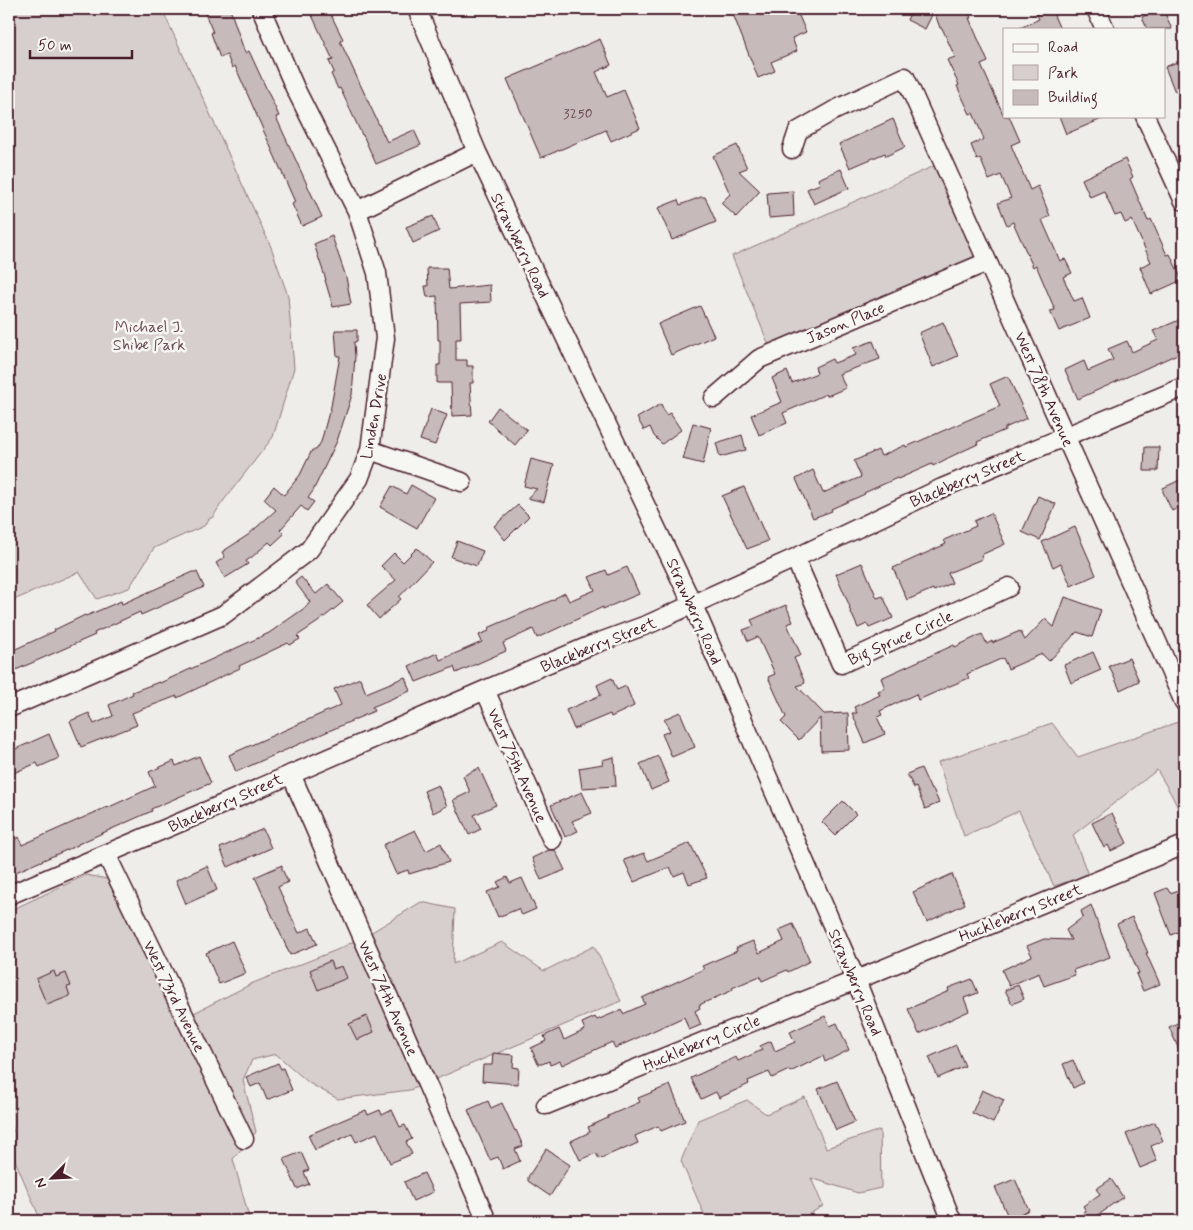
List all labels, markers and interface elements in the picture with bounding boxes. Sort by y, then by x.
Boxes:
scale bar [30,28,132,60]
legend [1003,28,1166,118]
text: 50 m [38,36,72,56]
text: Road [1048,38,1078,58]
text: Park [1048,64,1078,84]
text: Building [1048,88,1098,109]
house number: 3250 [563,105,593,123]
street label: Strawberry Road [485,190,554,302]
street label: Jason Place [803,297,888,349]
park label: Michael J. Shibe Park [113,317,185,356]
street label: West 78th Avenue [1009,329,1078,450]
street label: Linden Drive [357,372,392,461]
street label: Blackberry Street [907,445,1029,513]
street label: Strawberry Road [661,555,726,668]
street label: Big Spruce Circle [845,606,957,672]
street label: Blackberry Street [538,612,660,678]
street label: West 75th Avenue [482,705,551,826]
street label: Blackberry Street [165,769,287,838]
street label: Huckleberry Street [956,879,1086,948]
street label: Strawberry Road [823,926,887,1039]
street label: West 73rd Avenue [138,937,210,1056]
street label: West 74th Avenue [353,937,423,1060]
street label: Huckleberry Circle [640,1010,763,1076]
north arrow [28,1152,78,1202]
text: N [31,1175,51,1191]

